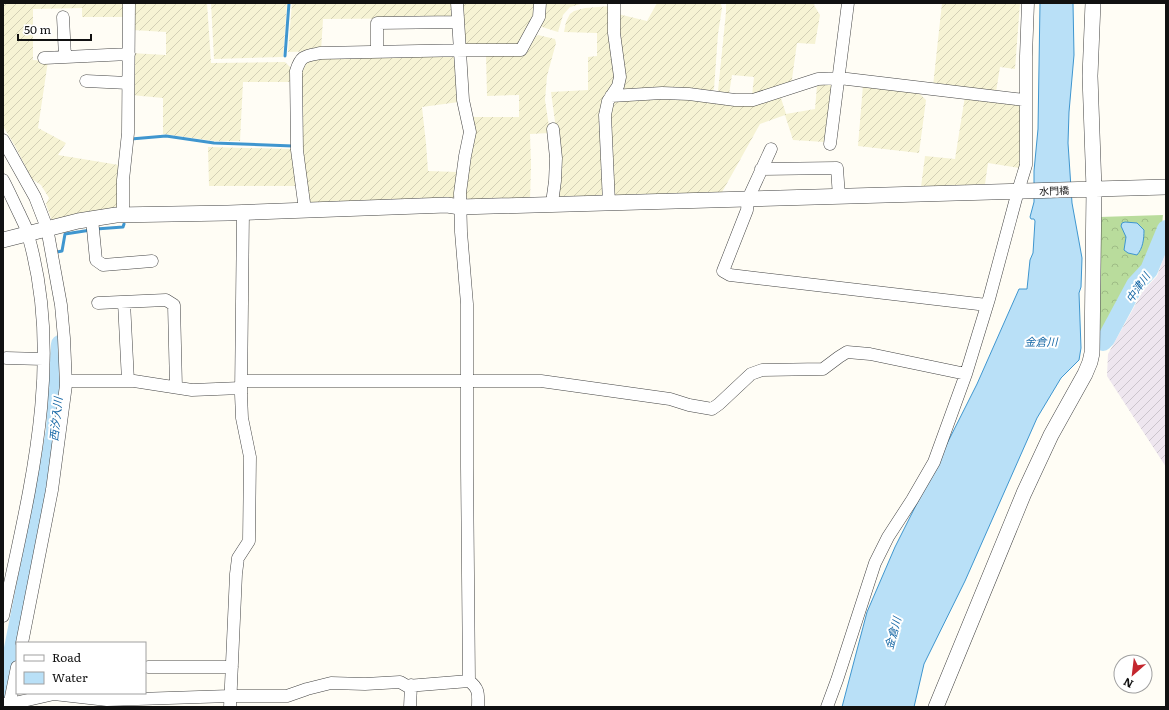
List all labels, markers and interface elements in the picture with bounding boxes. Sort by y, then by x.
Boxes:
scale bar [18,16,91,42]
text: 50 m [24,20,51,38]
street label: 水門橋 [1039,182,1069,198]
water label: 中津川 [1121,268,1154,305]
water label: 金倉川 [1025,333,1058,349]
water label: 西汐入川 [45,395,65,442]
water label: 金倉川 [880,614,904,651]
legend [16,642,146,694]
text: Road [52,648,82,666]
north arrow [1113,654,1153,694]
text: Water [52,668,88,686]
text: N [1120,674,1136,693]

